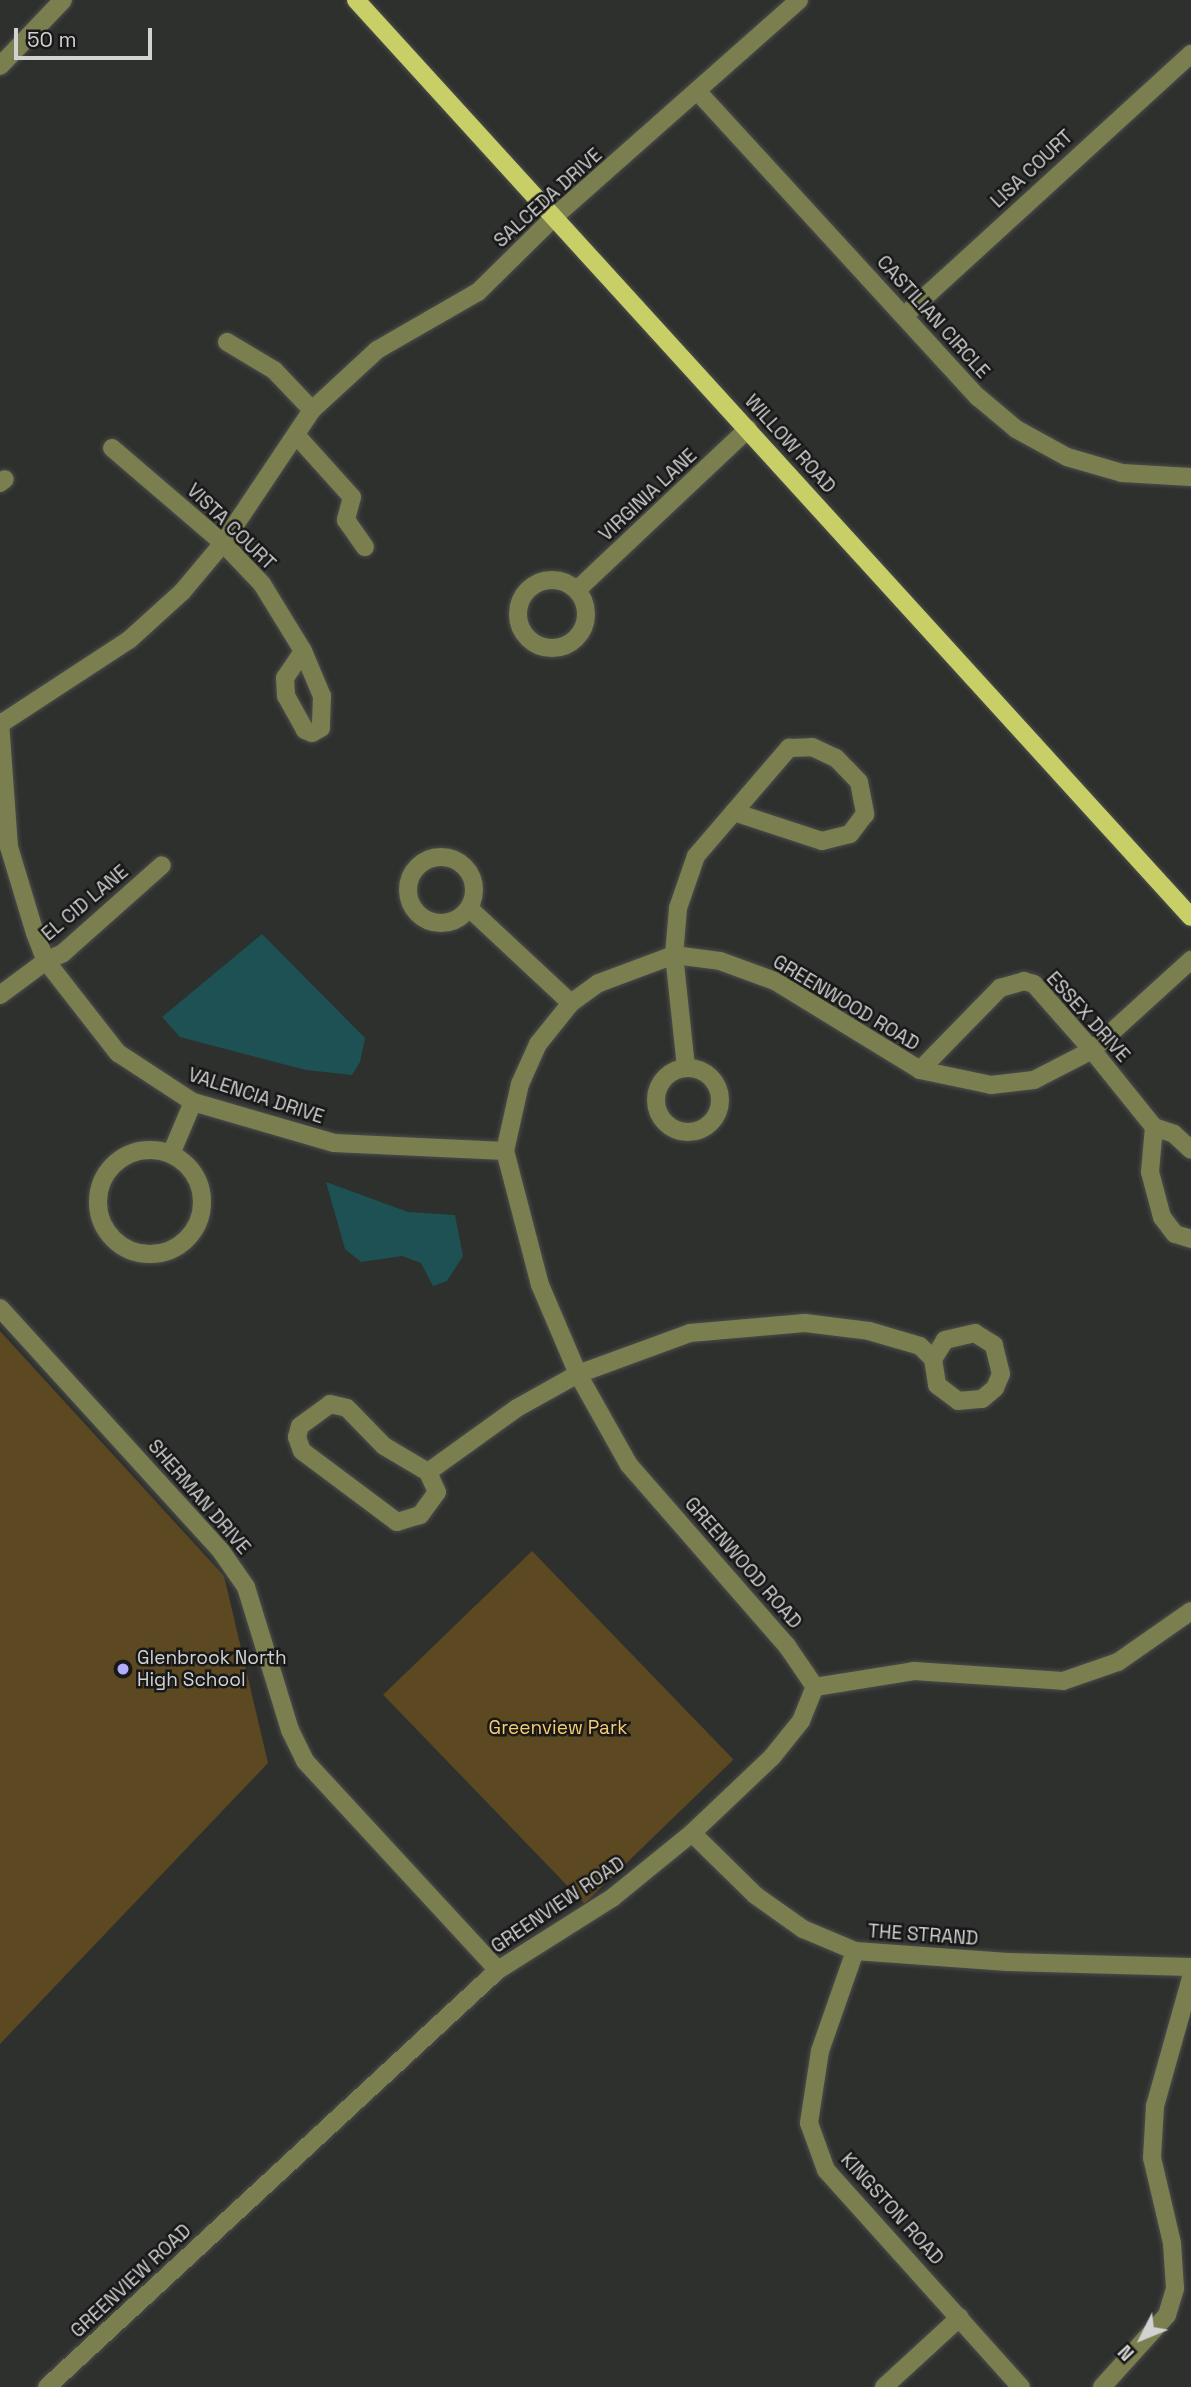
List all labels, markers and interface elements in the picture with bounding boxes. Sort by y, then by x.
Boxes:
scale bar [18,14,156,58]
text: 50 m [27,26,77,53]
street label: LISA COURT [986,125,1078,213]
street label: SALCEDA DRIVE [489,144,607,252]
street label: CASTILIAN CIRCLE [872,251,994,383]
street label: WILLOW ROAD [740,390,840,498]
street label: VIRGINIA LANE [594,444,702,546]
street label: VISTA COURT [182,479,280,575]
street label: EL CID LANE [37,860,133,946]
street label: GREENWOOD ROAD [769,950,923,1056]
street label: ESSEX DRIVE [1042,967,1134,1067]
street label: VALENCIA DRIVE [185,1063,327,1129]
street label: SHERMAN DRIVE [143,1435,255,1559]
street label: GREENWOOD ROAD [680,1493,806,1633]
place label: Glenbrook North High School [137,1647,287,1691]
marker: Glenbrook North High School [115,1661,131,1677]
park label: Greenview Park [489,1717,627,1739]
street label: GREENVIEW ROAD [487,1852,629,1958]
street label: THE STRAND [867,1920,979,1950]
street label: KINGSTON ROAD [836,2148,948,2270]
street label: GREENVIEW ROAD [66,2219,196,2343]
north arrow [1107,2303,1177,2373]
text: N [1113,2339,1140,2366]

